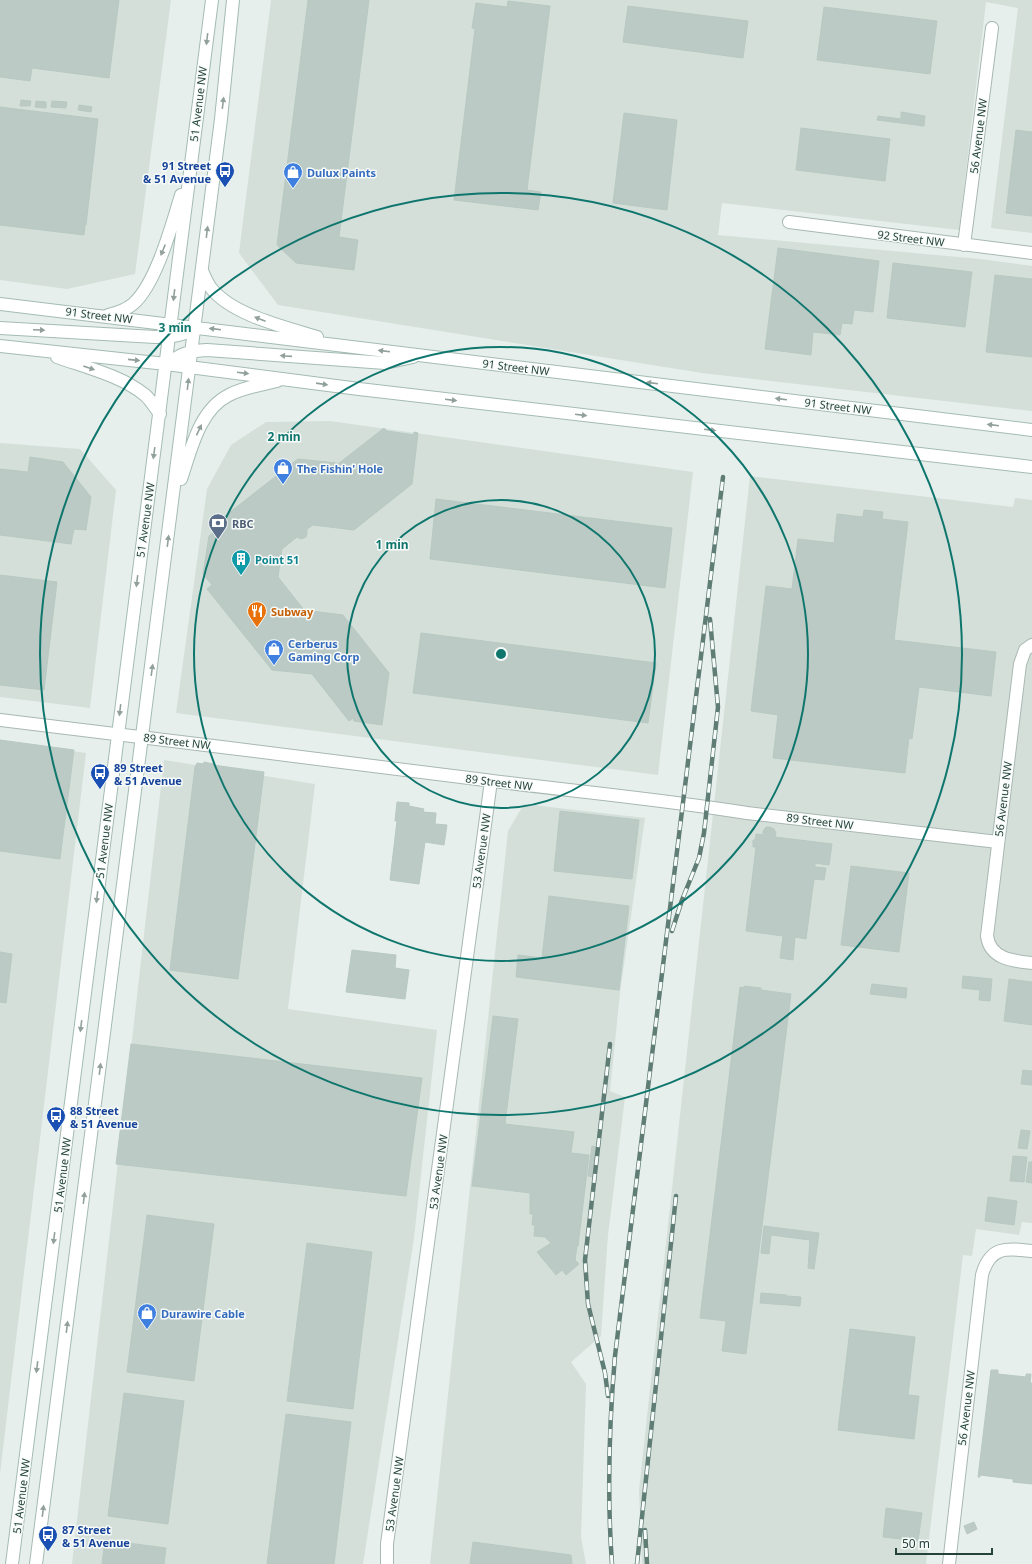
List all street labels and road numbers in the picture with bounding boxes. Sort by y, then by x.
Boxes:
street label: 51 Avenue NW [186,65,210,142]
street label: 56 Avenue NW [966,97,990,174]
street label: 92 Street NW [877,226,946,250]
street label: 91 Street NW [65,303,134,327]
street label: 91 Street NW [482,355,551,379]
street label: 91 Street NW [804,394,873,418]
street label: 51 Avenue NW [132,481,158,558]
street label: 89 Street NW [143,729,212,753]
street label: 56 Avenue NW [991,760,1015,837]
street label: 89 Street NW [465,770,534,794]
street label: 51 Avenue NW [92,802,116,879]
street label: 89 Street NW [786,809,855,833]
street label: 53 Avenue NW [468,812,494,889]
street label: 53 Avenue NW [425,1133,451,1210]
street label: 51 Avenue NW [50,1136,74,1213]
street label: 56 Avenue NW [954,1369,978,1446]
street label: 53 Avenue NW [381,1455,407,1532]
street label: 51 Avenue NW [9,1457,33,1534]

